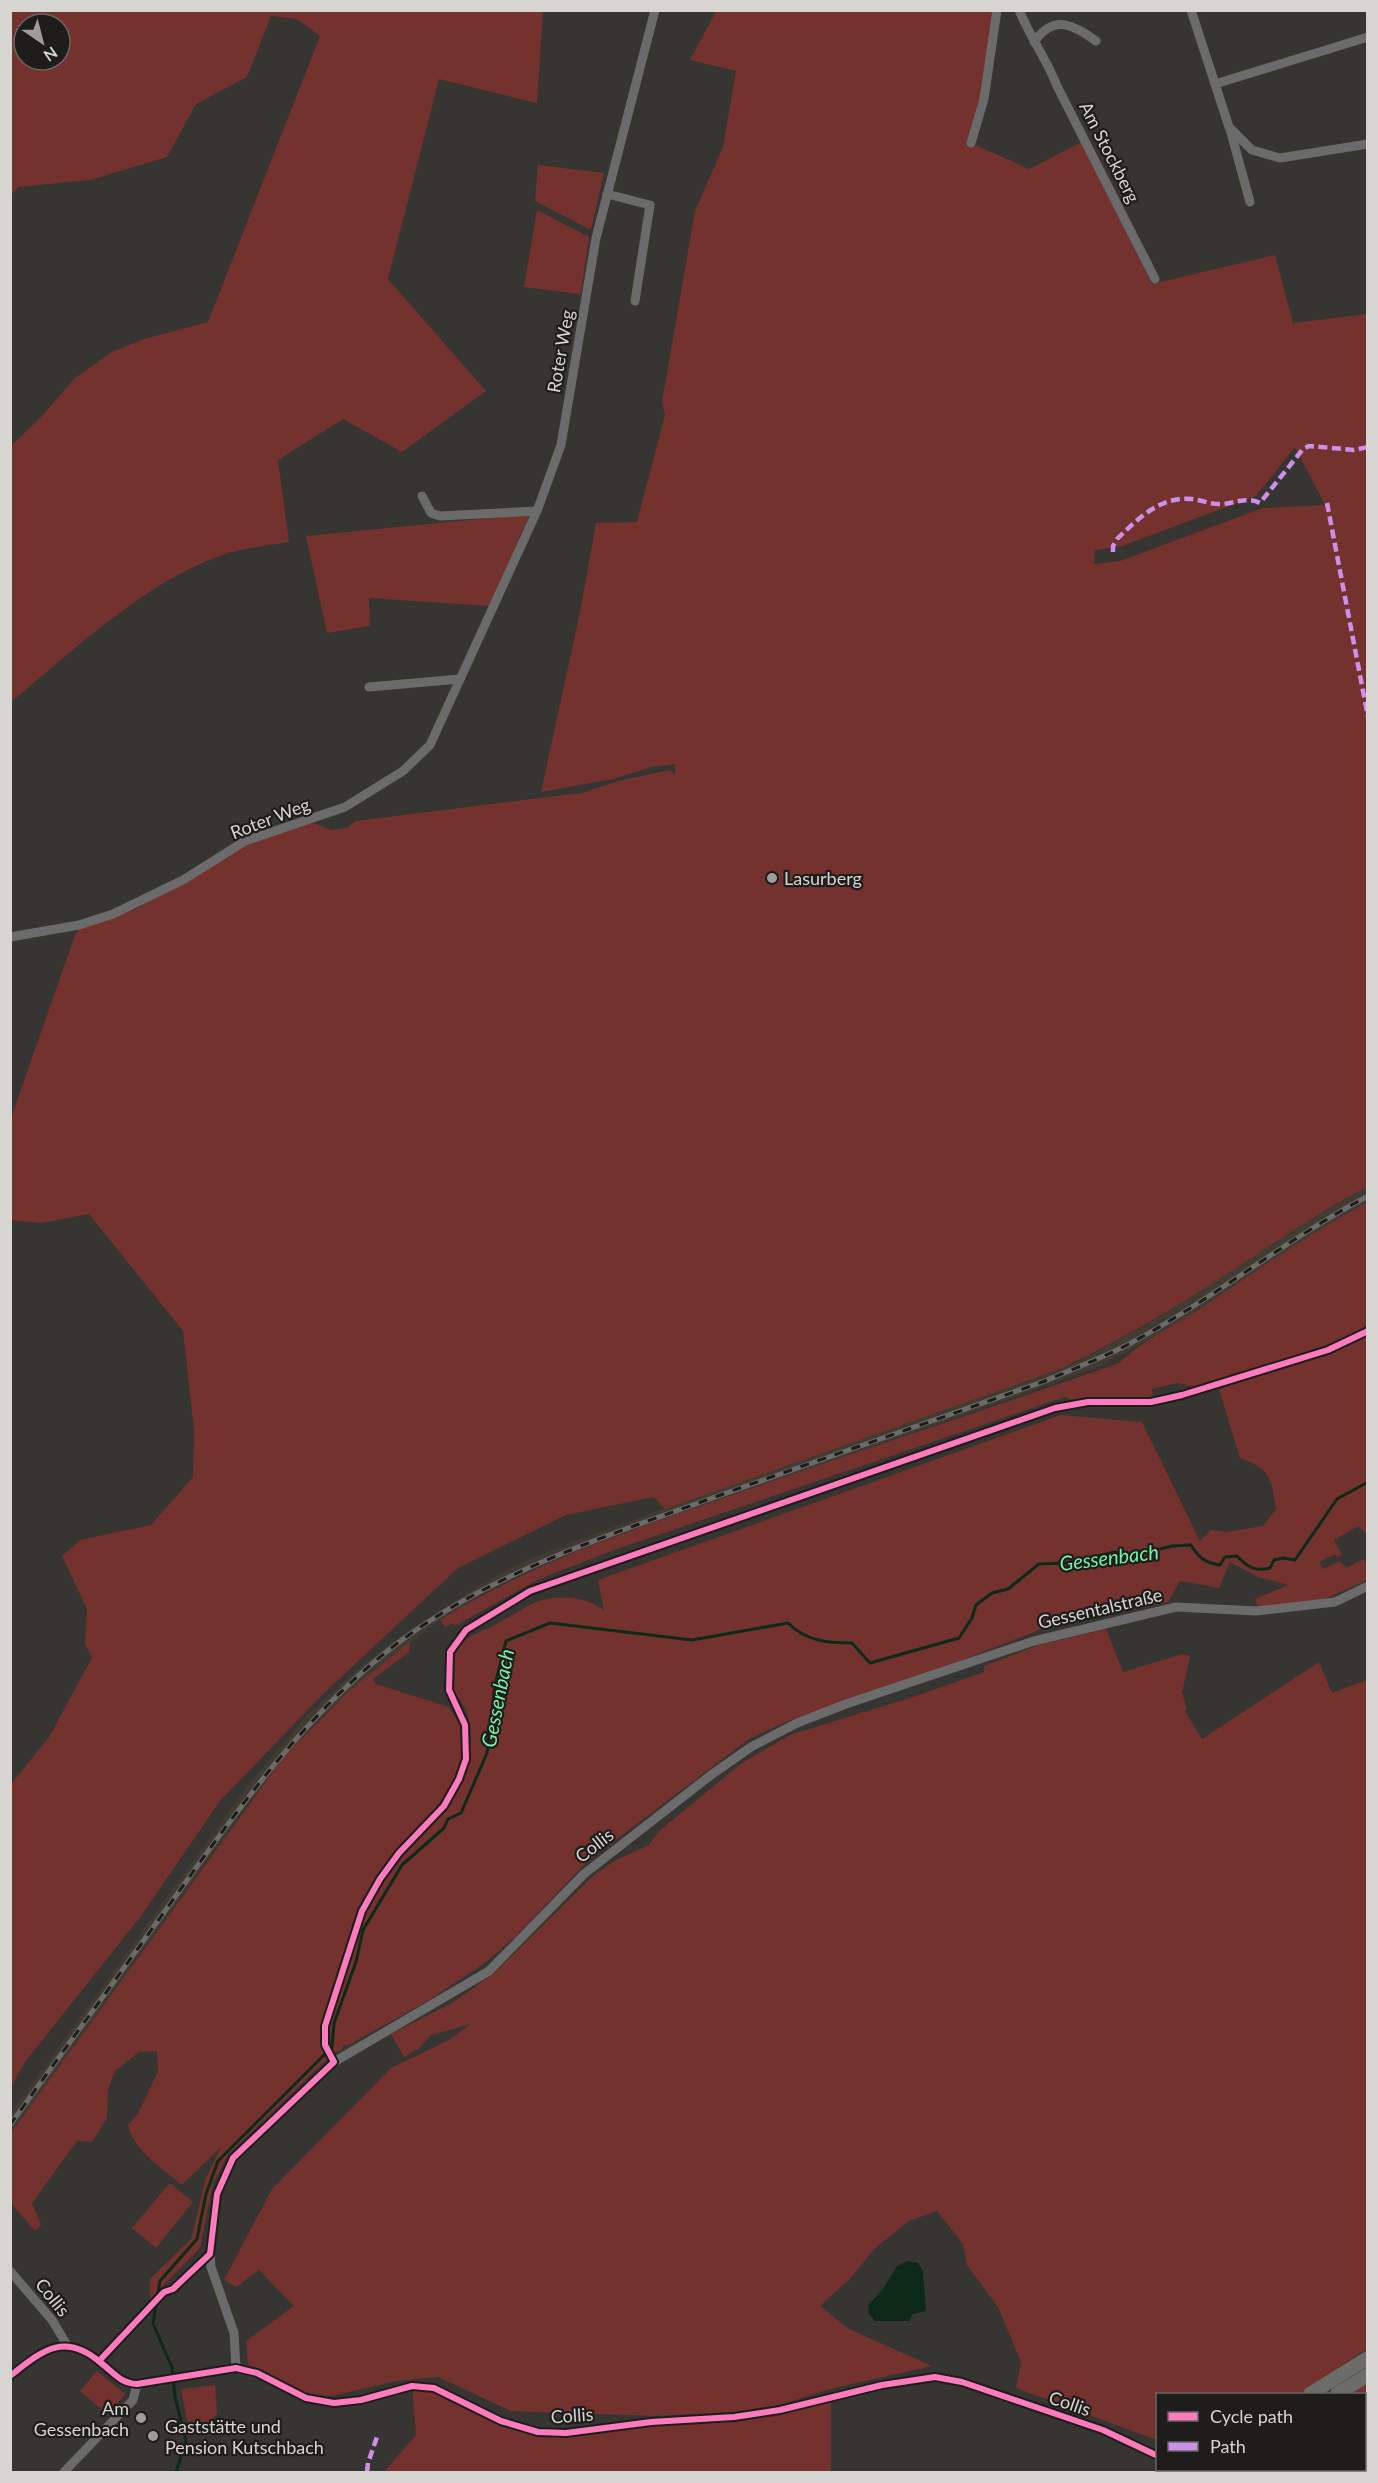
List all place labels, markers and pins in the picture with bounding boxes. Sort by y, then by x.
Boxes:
place label: Lasurberg [784,867,862,889]
marker: Lasurberg [765,871,779,885]
place label: Am Gessenbach [34,2397,129,2440]
marker: Am Gessenbach [134,2411,148,2425]
place label: Gaststätte und Pension Kutschbach [165,2415,324,2458]
marker: Gaststätte und Pension Kutschbach [146,2429,160,2443]

